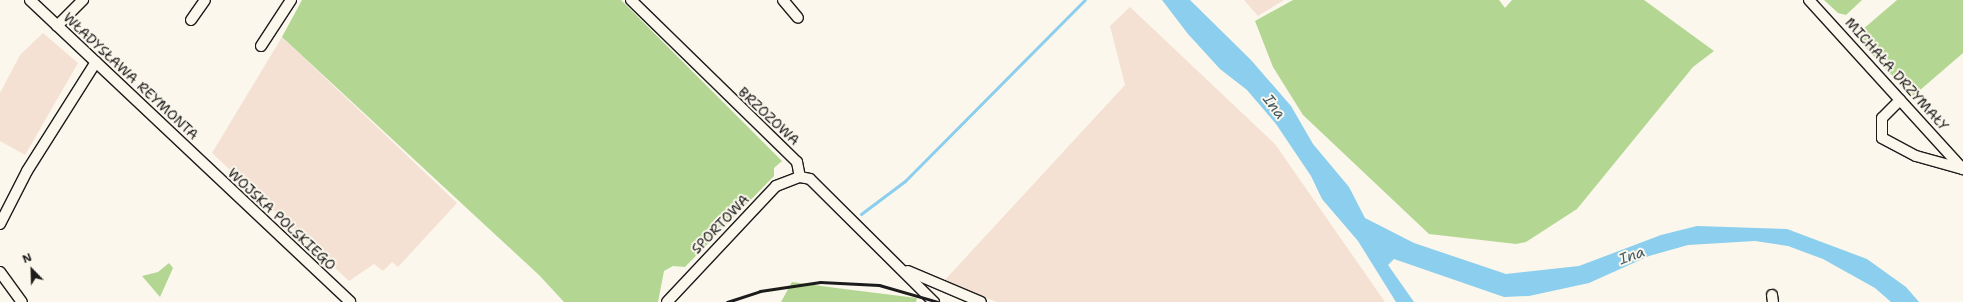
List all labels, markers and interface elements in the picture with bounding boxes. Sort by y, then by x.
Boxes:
street label: WŁADYSŁAWA REYMONTA [60,9,202,143]
street label: MICHAŁA DRZYMAŁY [1842,14,1952,134]
street label: BRZOZOWA [735,83,803,149]
water label: Ina [1259,91,1289,123]
street label: WOJSKA POLSKIEGO [224,164,340,274]
street label: SPORTOWA [688,191,752,257]
water label: Ina [1617,243,1647,269]
north arrow [12,250,52,290]
text: N [20,250,34,267]

